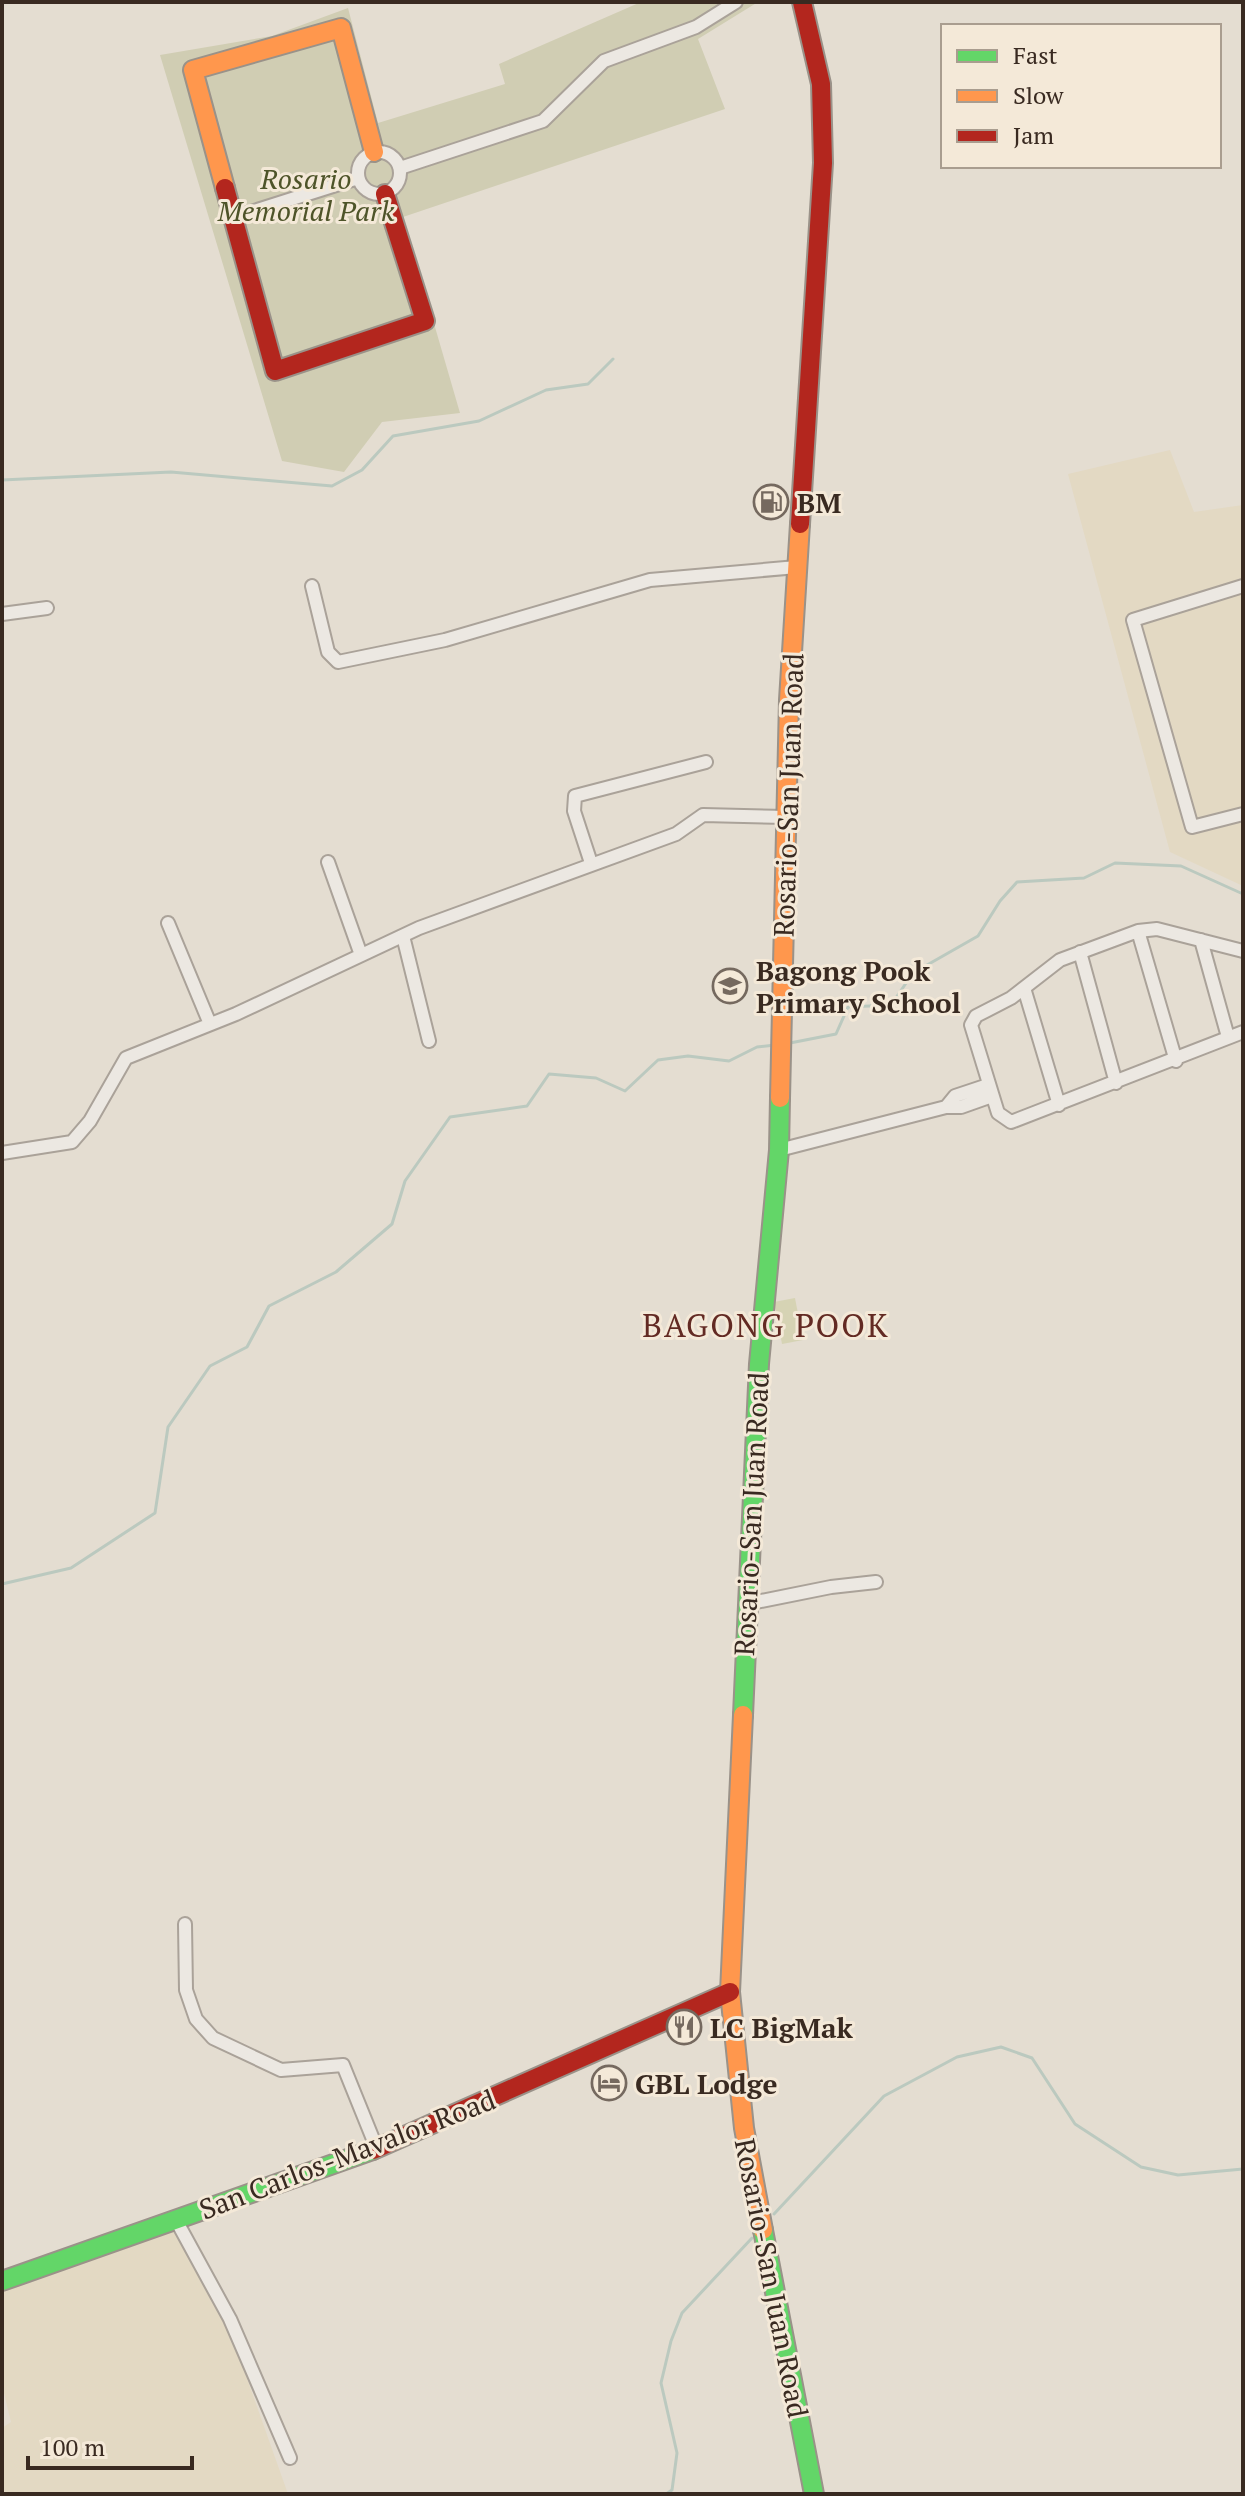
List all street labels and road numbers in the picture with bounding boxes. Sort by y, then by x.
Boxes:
street label: Rosario-San Juan Road [765,653,811,937]
street label: Rosario-San Juan Road [725,1371,777,1657]
street label: San Carlos-Mavalor Road [194,2080,500,2228]
street label: Rosario-San Juan Road [727,2135,817,2421]

